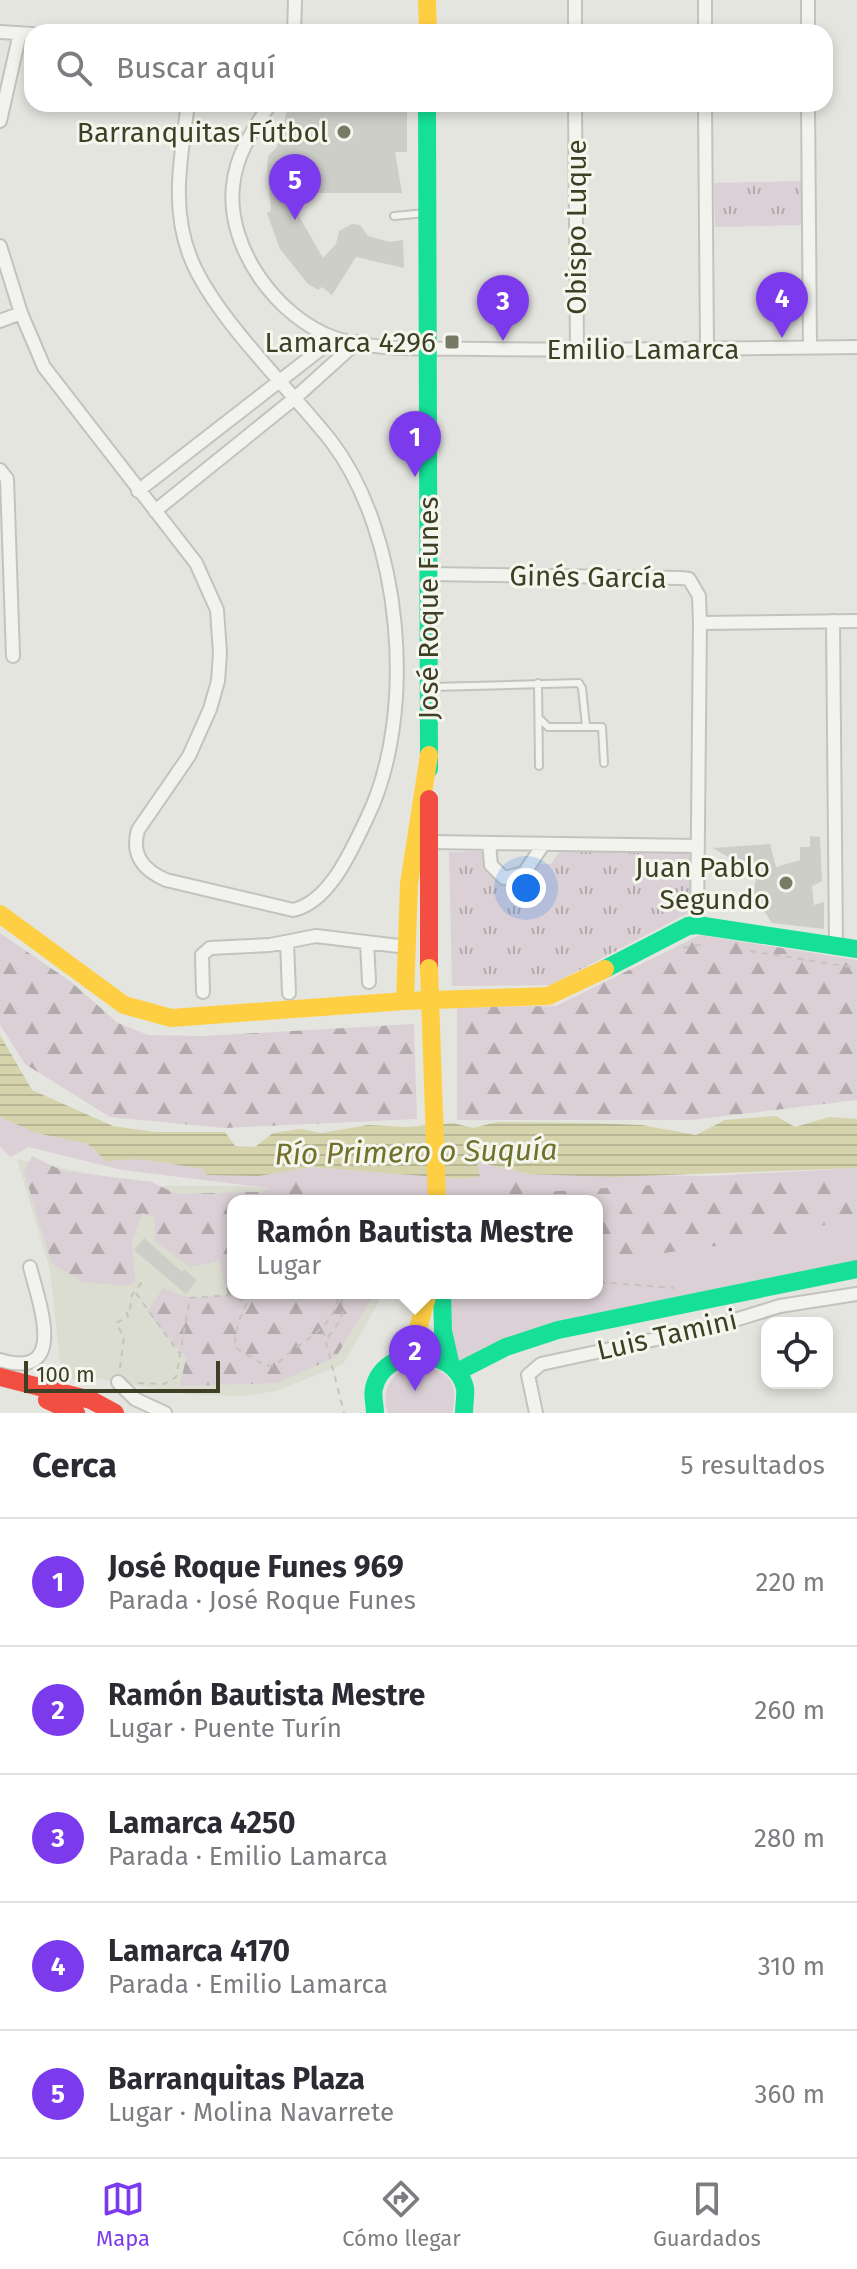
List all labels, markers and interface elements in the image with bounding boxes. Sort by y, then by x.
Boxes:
search box [24,24,833,112]
icon: search [52,46,96,90]
text: Buscar aquí [116,50,276,86]
place label: Barranquitas Fútbol [77,116,328,149]
marker: Barranquitas Fútbol [335,123,353,141]
street label: Obispo Luque [560,139,593,315]
pin: 5 [269,154,321,220]
pin: 4 [756,272,808,338]
pin: 3 [477,275,529,341]
place label: Lamarca 4296 [265,326,436,359]
marker: Lamarca 4296 [443,333,461,351]
street label: Emilio Lamarca [547,333,739,366]
pin: 1 [389,411,441,477]
street label: José Roque Funes [412,497,445,720]
street label: Ginés García [509,559,667,595]
place label: Juan Pablo Segundo [635,851,770,916]
your location [506,868,546,908]
marker: Juan Pablo Segundo [777,874,795,892]
water label: Río Primero o Suquía [274,1132,558,1172]
popup [227,1195,603,1299]
text: Ramón Bautista Mestre [256,1214,574,1250]
text: Lugar [256,1250,321,1281]
street label: Luis Tamini [594,1303,740,1367]
map controls [761,1317,833,1389]
button: locate [761,1317,833,1389]
pin: 2 [389,1325,441,1391]
scale bar [24,1357,220,1393]
text: 100 m [36,1361,95,1388]
text: Cerca [32,1445,117,1486]
text: 5 resultados [681,1450,825,1481]
text: José Roque Funes 969 [108,1549,404,1585]
text: 1 [52,1567,64,1598]
text: 220 m [756,1567,825,1598]
text: Parada · José Roque Funes [108,1585,416,1616]
text: Ramón Bautista Mestre [108,1677,425,1713]
text: 2 [51,1695,65,1726]
text: 260 m [755,1695,825,1726]
text: Lugar · Puente Turín [108,1713,342,1744]
text: Lamarca 4250 [108,1805,296,1841]
text: 3 [51,1823,65,1854]
text: 280 m [754,1823,825,1854]
text: Parada · Emilio Lamarca [108,1841,388,1872]
text: Lamarca 4170 [108,1933,290,1969]
text: 4 [51,1951,65,1982]
text: 310 m [758,1951,825,1982]
text: Parada · Emilio Lamarca [108,1969,388,2000]
text: Barranquitas Plaza [108,2061,365,2097]
text: 5 [51,2079,65,2110]
text: 360 m [754,2079,825,2110]
text: Lugar · Molina Navarrete [108,2097,394,2128]
tab: Mapa [96,2177,150,2252]
tab: Cómo llegar [342,2177,461,2252]
tab: Guardados [653,2177,761,2252]

